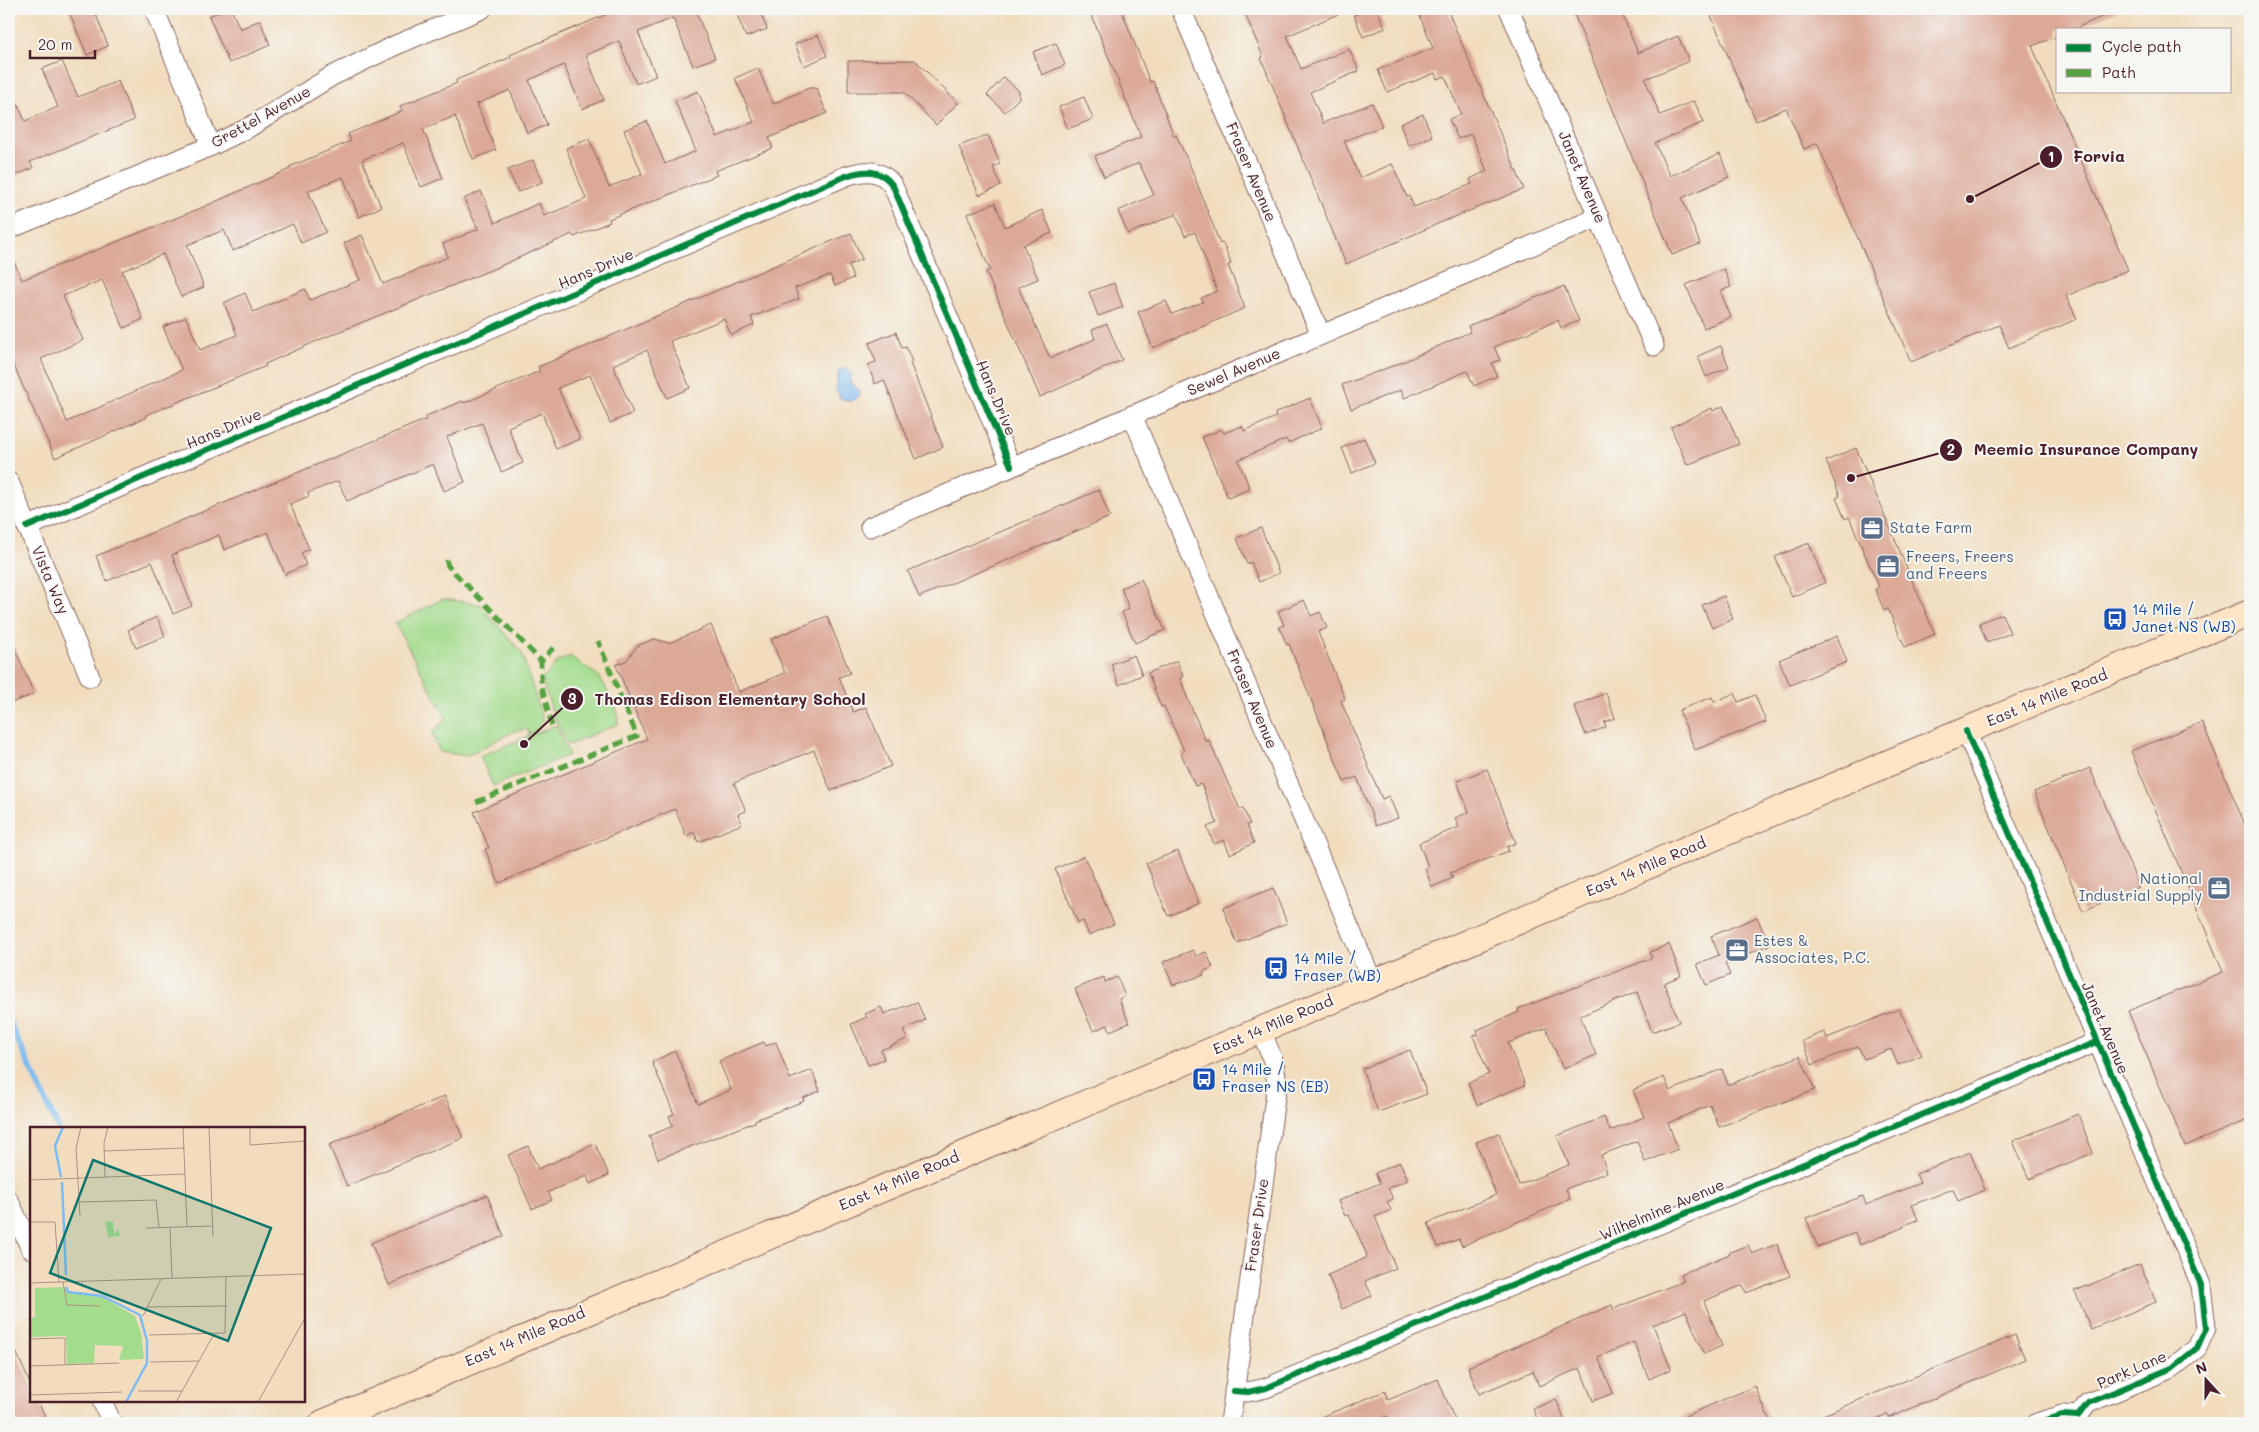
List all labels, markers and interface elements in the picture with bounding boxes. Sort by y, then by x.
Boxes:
scale bar [30,28,95,60]
legend [2056,28,2232,92]
text: 20 m [38,34,72,54]
text: Cycle path [2102,36,2181,56]
text: Path [2102,62,2136,82]
street label: Grettel Avenue [207,80,314,152]
street label: Fraser Avenue [1222,119,1282,224]
street label: Janet Avenue [1554,127,1611,226]
callout: Forvia [2038,141,2136,172]
text: Forvia [2073,145,2125,166]
text: 1 [2048,146,2054,166]
street label: Hans Drive [555,243,636,293]
street label: Sewel Avenue [1184,343,1283,400]
street label: Hans Drive [972,357,1022,438]
street label: Hans Drive [183,403,264,453]
callout: Meemic Insurance Company [1939,434,2208,465]
text: Meemic Insurance Company [1974,438,2198,459]
text: 2 [1947,439,1955,459]
office icon: State Farm [1859,515,1885,541]
place label: State Farm [1890,517,1972,537]
street label: Vista Way [28,542,74,617]
place label: Freers, Freers and Freers [1906,546,2014,583]
office icon: Freers, Freers and Freers [1875,553,1901,579]
place label: 14 Mile / Janet NS (WB) [2132,599,2236,636]
bus stop icon: 14 Mile / Janet NS (WB) [2102,606,2128,632]
street label: Fraser Avenue [1223,646,1283,751]
street label: East 14 Mile Road [1983,664,2110,730]
callout: Thomas Edison Elementary School [559,683,876,714]
text: 3 [567,688,577,708]
text: Thomas Edison Elementary School [594,688,866,709]
street label: East 14 Mile Road [1582,832,1709,900]
place label: National Industrial Supply [2079,868,2202,905]
office icon: National Industrial Supply [2206,875,2232,901]
place label: Estes & Associates, P.C. [1754,930,1870,967]
office icon: Estes & Associates, P.C. [1724,937,1750,963]
place label: 14 Mile / Fraser (WB) [1294,948,1381,985]
bus stop icon: 14 Mile / Fraser (WB) [1263,955,1289,981]
street label: Janet Avenue [2077,978,2134,1077]
street label: East 14 Mile Road [1209,990,1336,1058]
place label: 14 Mile / Fraser NS (EB) [1222,1059,1329,1096]
bus stop icon: 14 Mile / Fraser NS (EB) [1191,1066,1217,1092]
inset map [30,1127,305,1402]
street label: East 14 Mile Road [835,1146,962,1214]
street label: Wilhelmine Avenue [1596,1174,1727,1244]
street label: Fraser Drive [1240,1177,1272,1273]
street label: East 14 Mile Road [461,1302,588,1370]
street label: Park Lane [2094,1345,2169,1393]
north arrow [2182,1354,2232,1404]
text: N [2193,1357,2210,1378]

